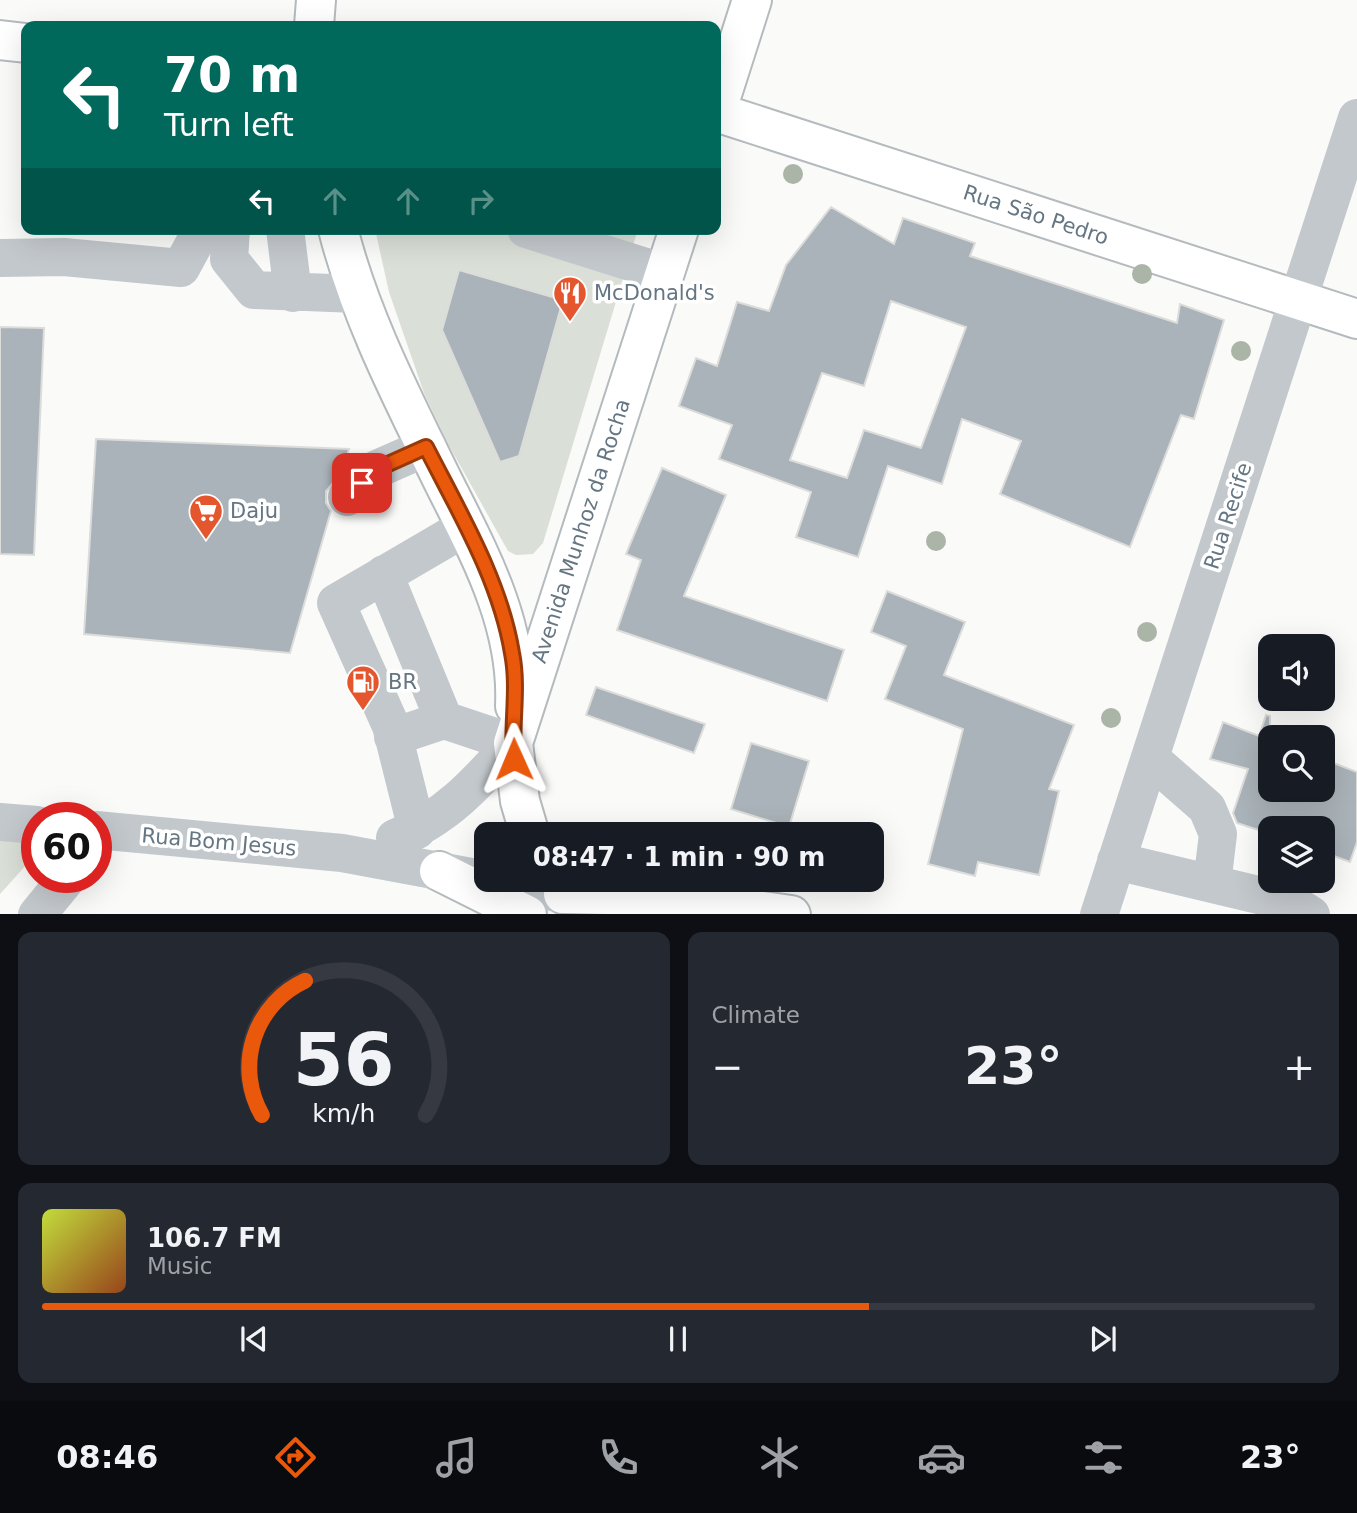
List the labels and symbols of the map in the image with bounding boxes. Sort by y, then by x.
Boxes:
street label: Rua São Pedro [960,180,1112,250]
restaurant icon: McDonald's [551,274,589,323]
place label: McDonald's [594,281,715,305]
street label: Avenida Munhoz da Rocha [527,396,635,666]
pin [332,453,392,513]
street label: Rua Recife [1199,460,1257,572]
supermarket icon: Daju [187,492,225,541]
place label: Daju [230,499,278,523]
fuel station icon: BR [344,663,382,712]
place label: BR [388,670,417,694]
position arrow [477,722,551,796]
speed limit sign: 60 [21,802,112,893]
street label: Rua Bom Jesus [141,823,297,861]

